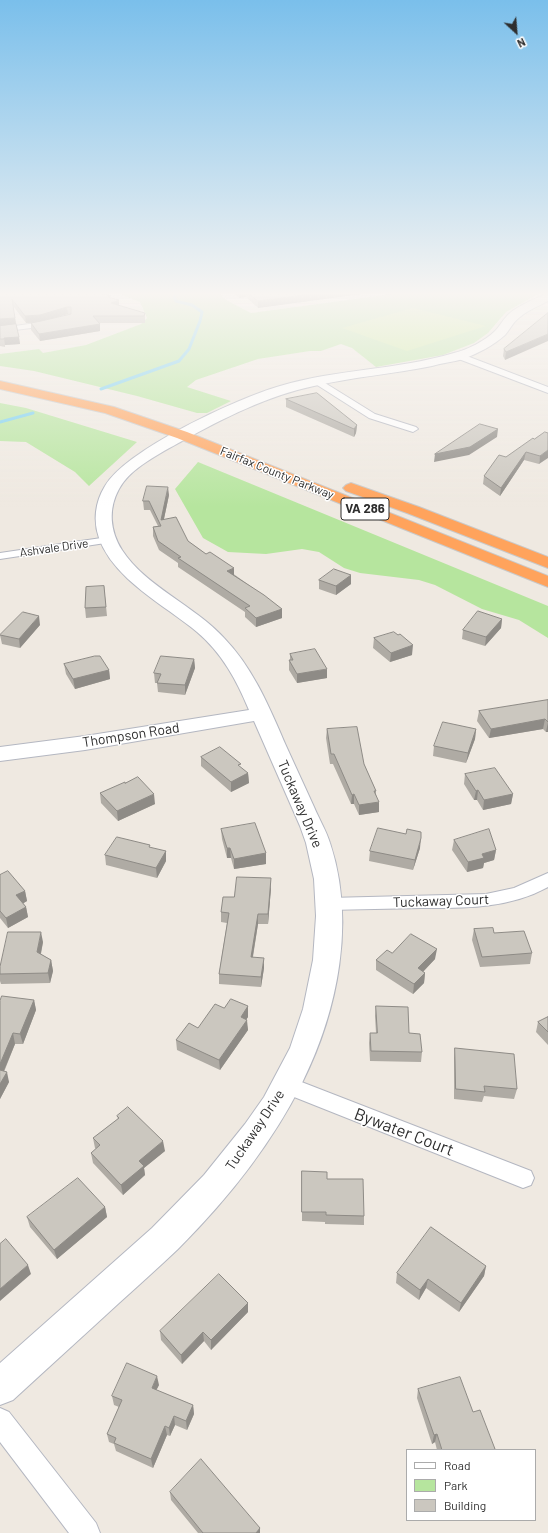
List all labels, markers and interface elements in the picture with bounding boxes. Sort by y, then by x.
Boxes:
north arrow [496,12,536,52]
text: N [515,36,528,51]
street label: Fairfax County Parkway [218,444,336,502]
road number: VA 286 [341,498,389,520]
street label: Ashvale Drive [19,536,89,560]
street label: Thompson Road [81,719,181,751]
street label: Tuckaway Drive [274,758,326,850]
street label: Tuckaway Court [393,891,489,911]
street label: Tuckaway Drive [222,1087,288,1173]
street label: Bywater Court [351,1104,457,1160]
legend [406,1449,536,1521]
text: Road [444,1458,471,1472]
text: Park [444,1478,468,1492]
text: Building [444,1498,486,1512]

